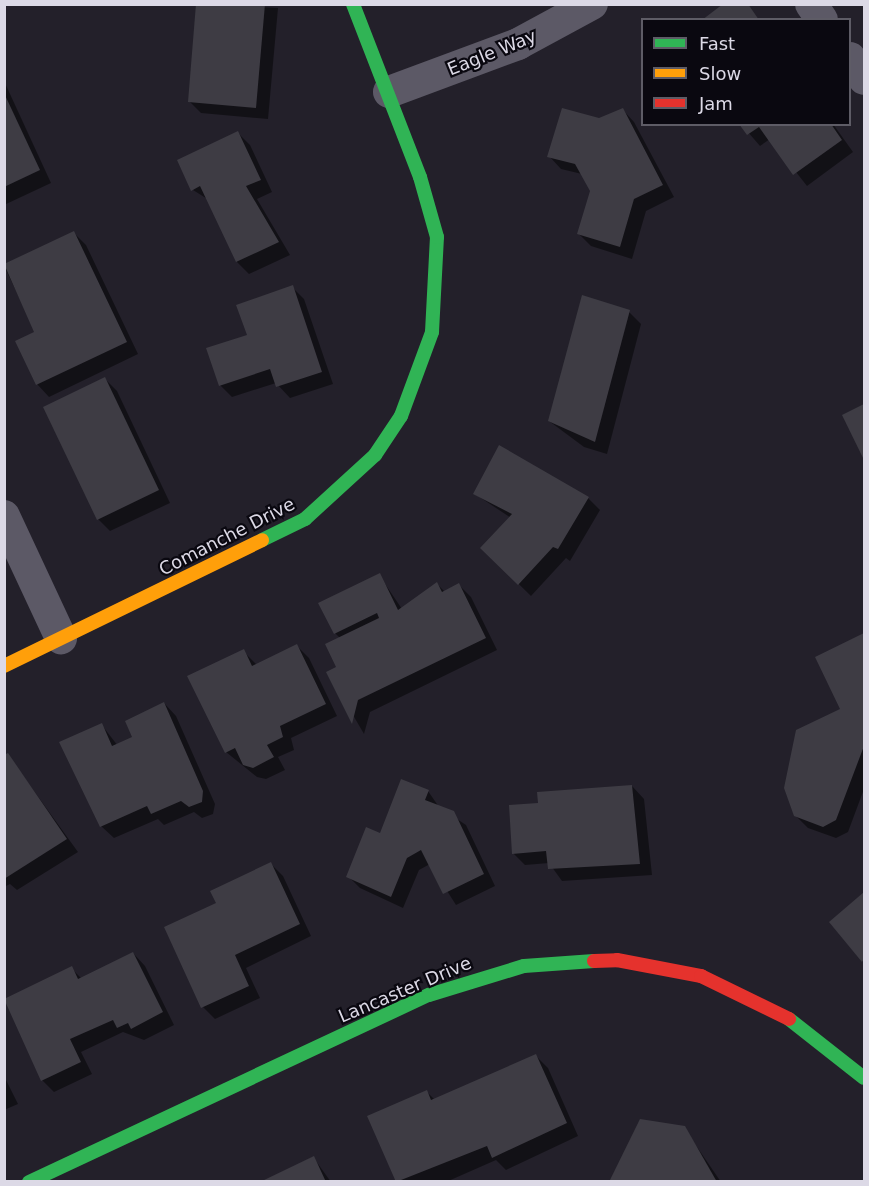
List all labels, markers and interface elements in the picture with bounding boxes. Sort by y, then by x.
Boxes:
legend [641,18,851,126]
street label: Eagle Way [444,25,540,81]
text: Fast [699,33,735,54]
text: Slow [699,63,741,84]
text: Jam [699,93,733,114]
street label: Comanche Drive [155,493,299,581]
street label: Lancaster Drive [335,952,475,1028]

